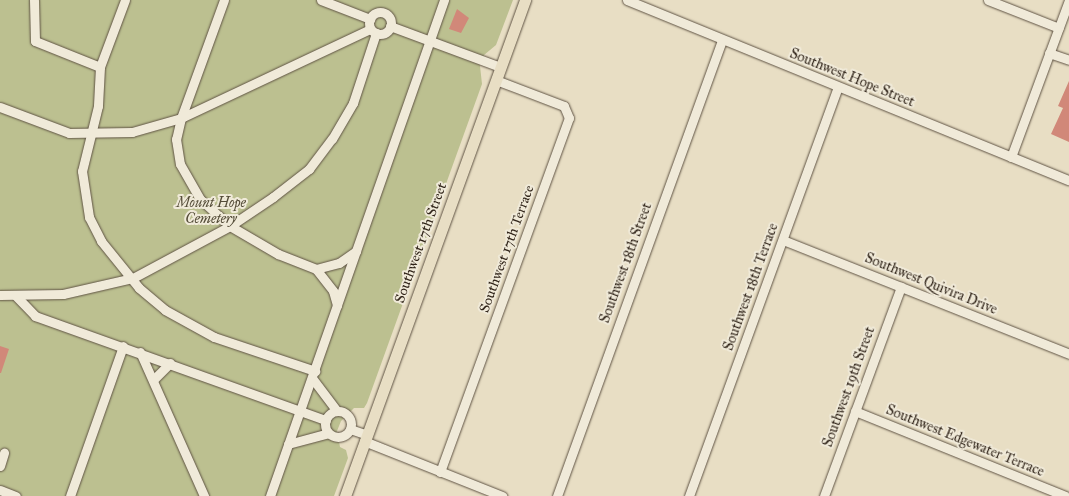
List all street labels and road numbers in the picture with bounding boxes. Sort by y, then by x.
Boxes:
street label: Southwest Hope Street [787,45,917,111]
street label: Southwest 17th Street [391,181,451,305]
street label: Southwest 17th Terrace [476,183,538,315]
street label: Southwest 18th Street [596,201,656,325]
street label: Southwest 18th Terrace [720,221,782,353]
street label: Southwest Quivira Drive [862,250,1000,318]
street label: Southwest 19th Street [819,325,879,449]
street label: Southwest Edgewater Terrace [883,402,1047,480]

